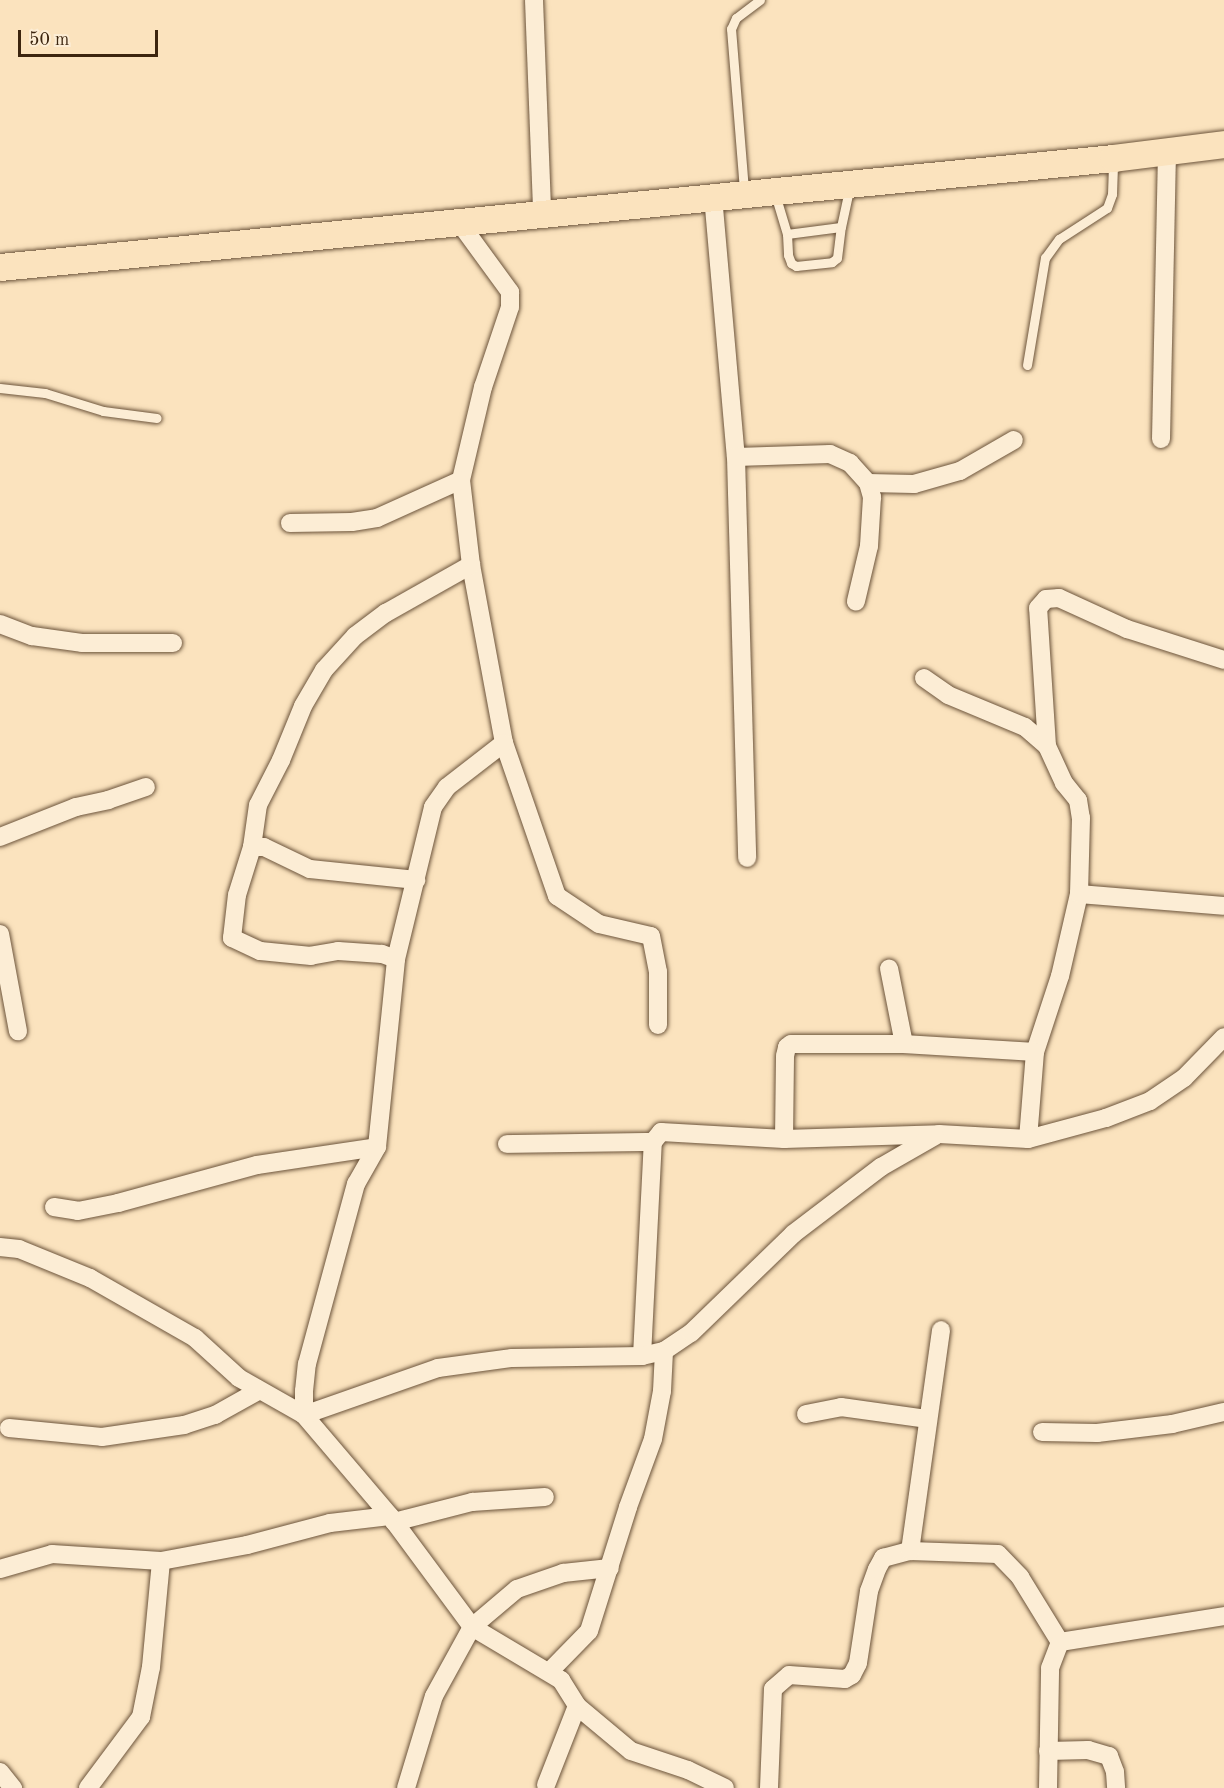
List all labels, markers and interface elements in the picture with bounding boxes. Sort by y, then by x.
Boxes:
scale bar [21,18,160,56]
text: 50 m [29,31,69,49]

